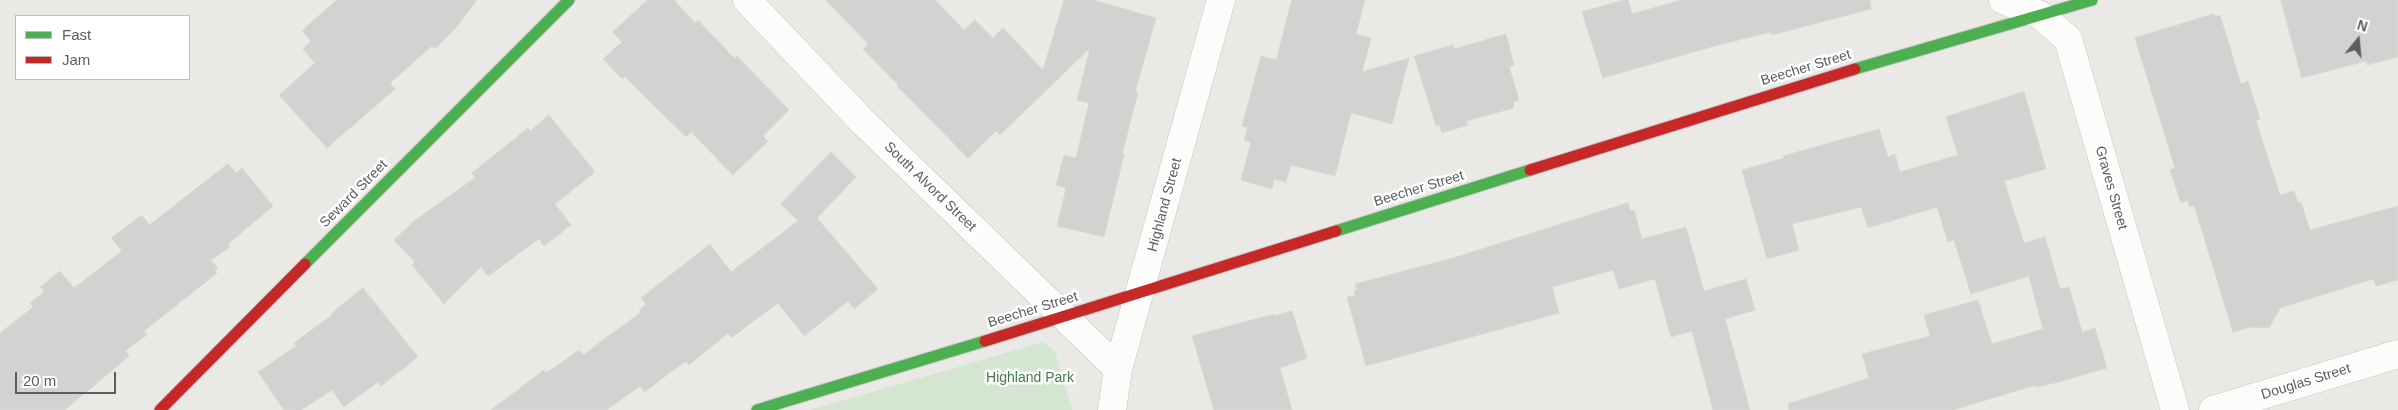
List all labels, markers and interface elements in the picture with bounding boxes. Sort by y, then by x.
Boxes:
legend [15,15,190,80]
north arrow [2333,15,2383,65]
text: N [2355,17,2370,35]
text: Fast [62,26,91,43]
street label: Beecher Street [1759,46,1853,90]
text: Jam [62,51,90,68]
street label: South Alvord Street [881,139,979,235]
street label: Graves Street [2091,144,2131,232]
street label: Highland Street [1144,156,1186,254]
street label: Seward Street [317,157,391,231]
street label: Beecher Street [1372,167,1466,211]
street label: Beecher Street [986,288,1080,332]
street label: Douglas Street [2259,360,2353,404]
scale bar [18,362,119,394]
park label: Highland Park [986,370,1074,386]
text: 20 m [23,372,56,389]

